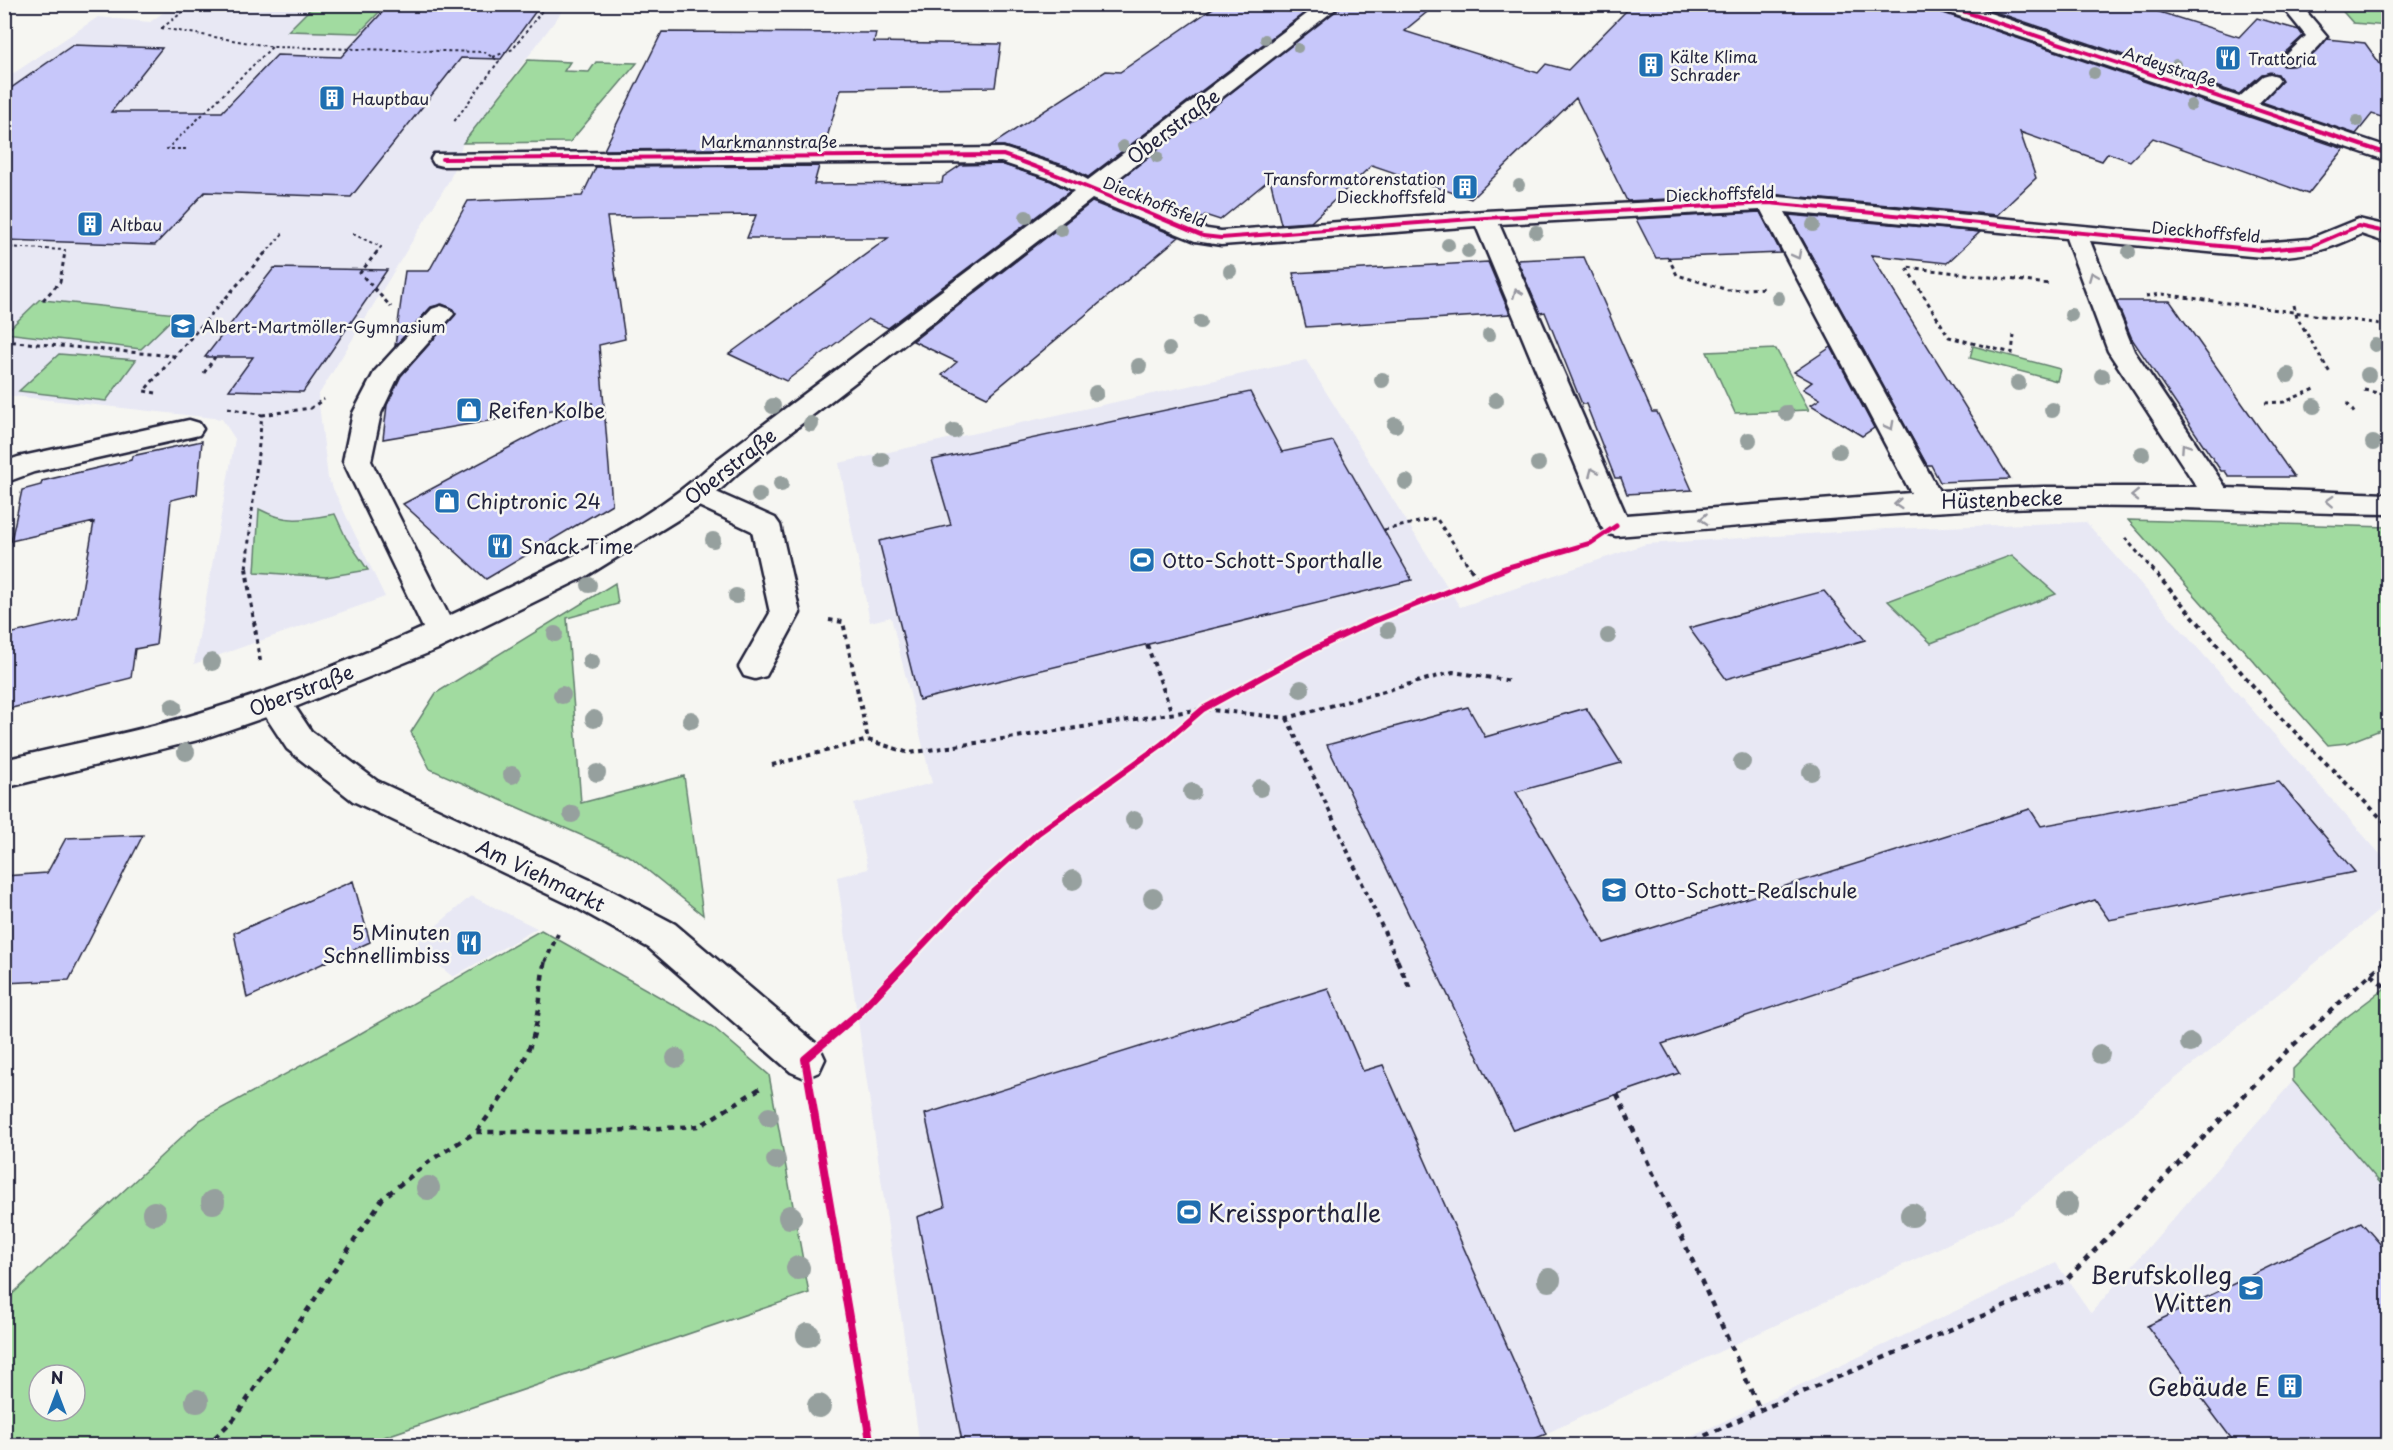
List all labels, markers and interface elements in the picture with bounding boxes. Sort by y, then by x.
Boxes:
street label: Ardeystraße [2120,40,2220,92]
restaurant icon: Trattoria [2213,43,2243,73]
place label: Kälte Klima Schrader [1670,44,1757,86]
place label: Trattoria [2248,46,2317,70]
building icon: Kälte Klima Schrader [1636,50,1666,80]
street label: Oberstraße [1120,81,1226,171]
building icon: Hauptbau [317,83,347,113]
place label: Hauptbau [352,86,429,110]
street label: Markmannstraße [701,129,837,153]
place label: Transformatorenstation Dieckhoffsfeld [1263,166,1446,208]
street label: Dieckhoffsfeld [1100,169,1210,233]
building icon: Transformatorenstation Dieckhoffsfeld [1450,172,1480,202]
street label: Dieckhoffsfeld [1665,179,1775,207]
building icon: Altbau [75,209,105,239]
place label: Altbau [110,212,162,236]
street label: Dieckhoffsfeld [2151,214,2261,248]
one-way arrow [1790,248,1801,259]
one-way arrow [2088,272,2100,283]
one-way arrow [1512,288,1524,299]
school or university icon: Albert-Martmöller-Gymnasium [168,311,198,341]
place label: Albert-Martmöller-Gymnasium [202,314,446,338]
shop icon: Reifen Kolbe [454,395,484,425]
place label: Reifen Kolbe [488,395,605,425]
street label: Oberstraße [678,420,782,512]
one-way arrow [1883,420,1894,430]
one-way arrow [2181,443,2192,454]
one-way arrow [1588,468,1600,479]
street label: Hüstenbecke [1941,482,2063,516]
shop icon: Chiptronic 24 [432,486,462,516]
place label: Chiptronic 24 [466,486,601,516]
one-way arrow [2131,490,2140,502]
one-way arrow [2326,494,2335,507]
one-way arrow [1894,497,1903,510]
one-way arrow [1699,513,1708,526]
restaurant icon: Snack Time [485,531,515,561]
place label: Snack Time [520,531,633,561]
sports icon: Otto-Schott-Sporthalle [1127,545,1157,575]
place label: Otto-Schott-Sporthalle [1162,545,1383,575]
street label: Oberstraße [244,656,358,724]
street label: Am Viehmarkt [471,831,611,919]
school or university icon: Otto-Schott-Realschule [1599,875,1629,905]
place label: Otto-Schott-Realschule [1634,875,1858,905]
place label: 5 Minuten Schnellimbiss [323,917,450,970]
restaurant icon: 5 Minuten Schnellimbiss [454,928,484,958]
place label: Kreissporthalle [1208,1194,1381,1230]
sports icon: Kreissporthalle [1174,1197,1204,1227]
place label: Berufskolleg Witten [2090,1256,2232,1320]
school or university icon: Berufskolleg Witten [2236,1273,2266,1303]
north arrow [27,1363,87,1423]
text: N [51,1365,63,1389]
place label: Gebäude E [2148,1368,2270,1404]
building icon: Gebäude E [2275,1371,2305,1401]

